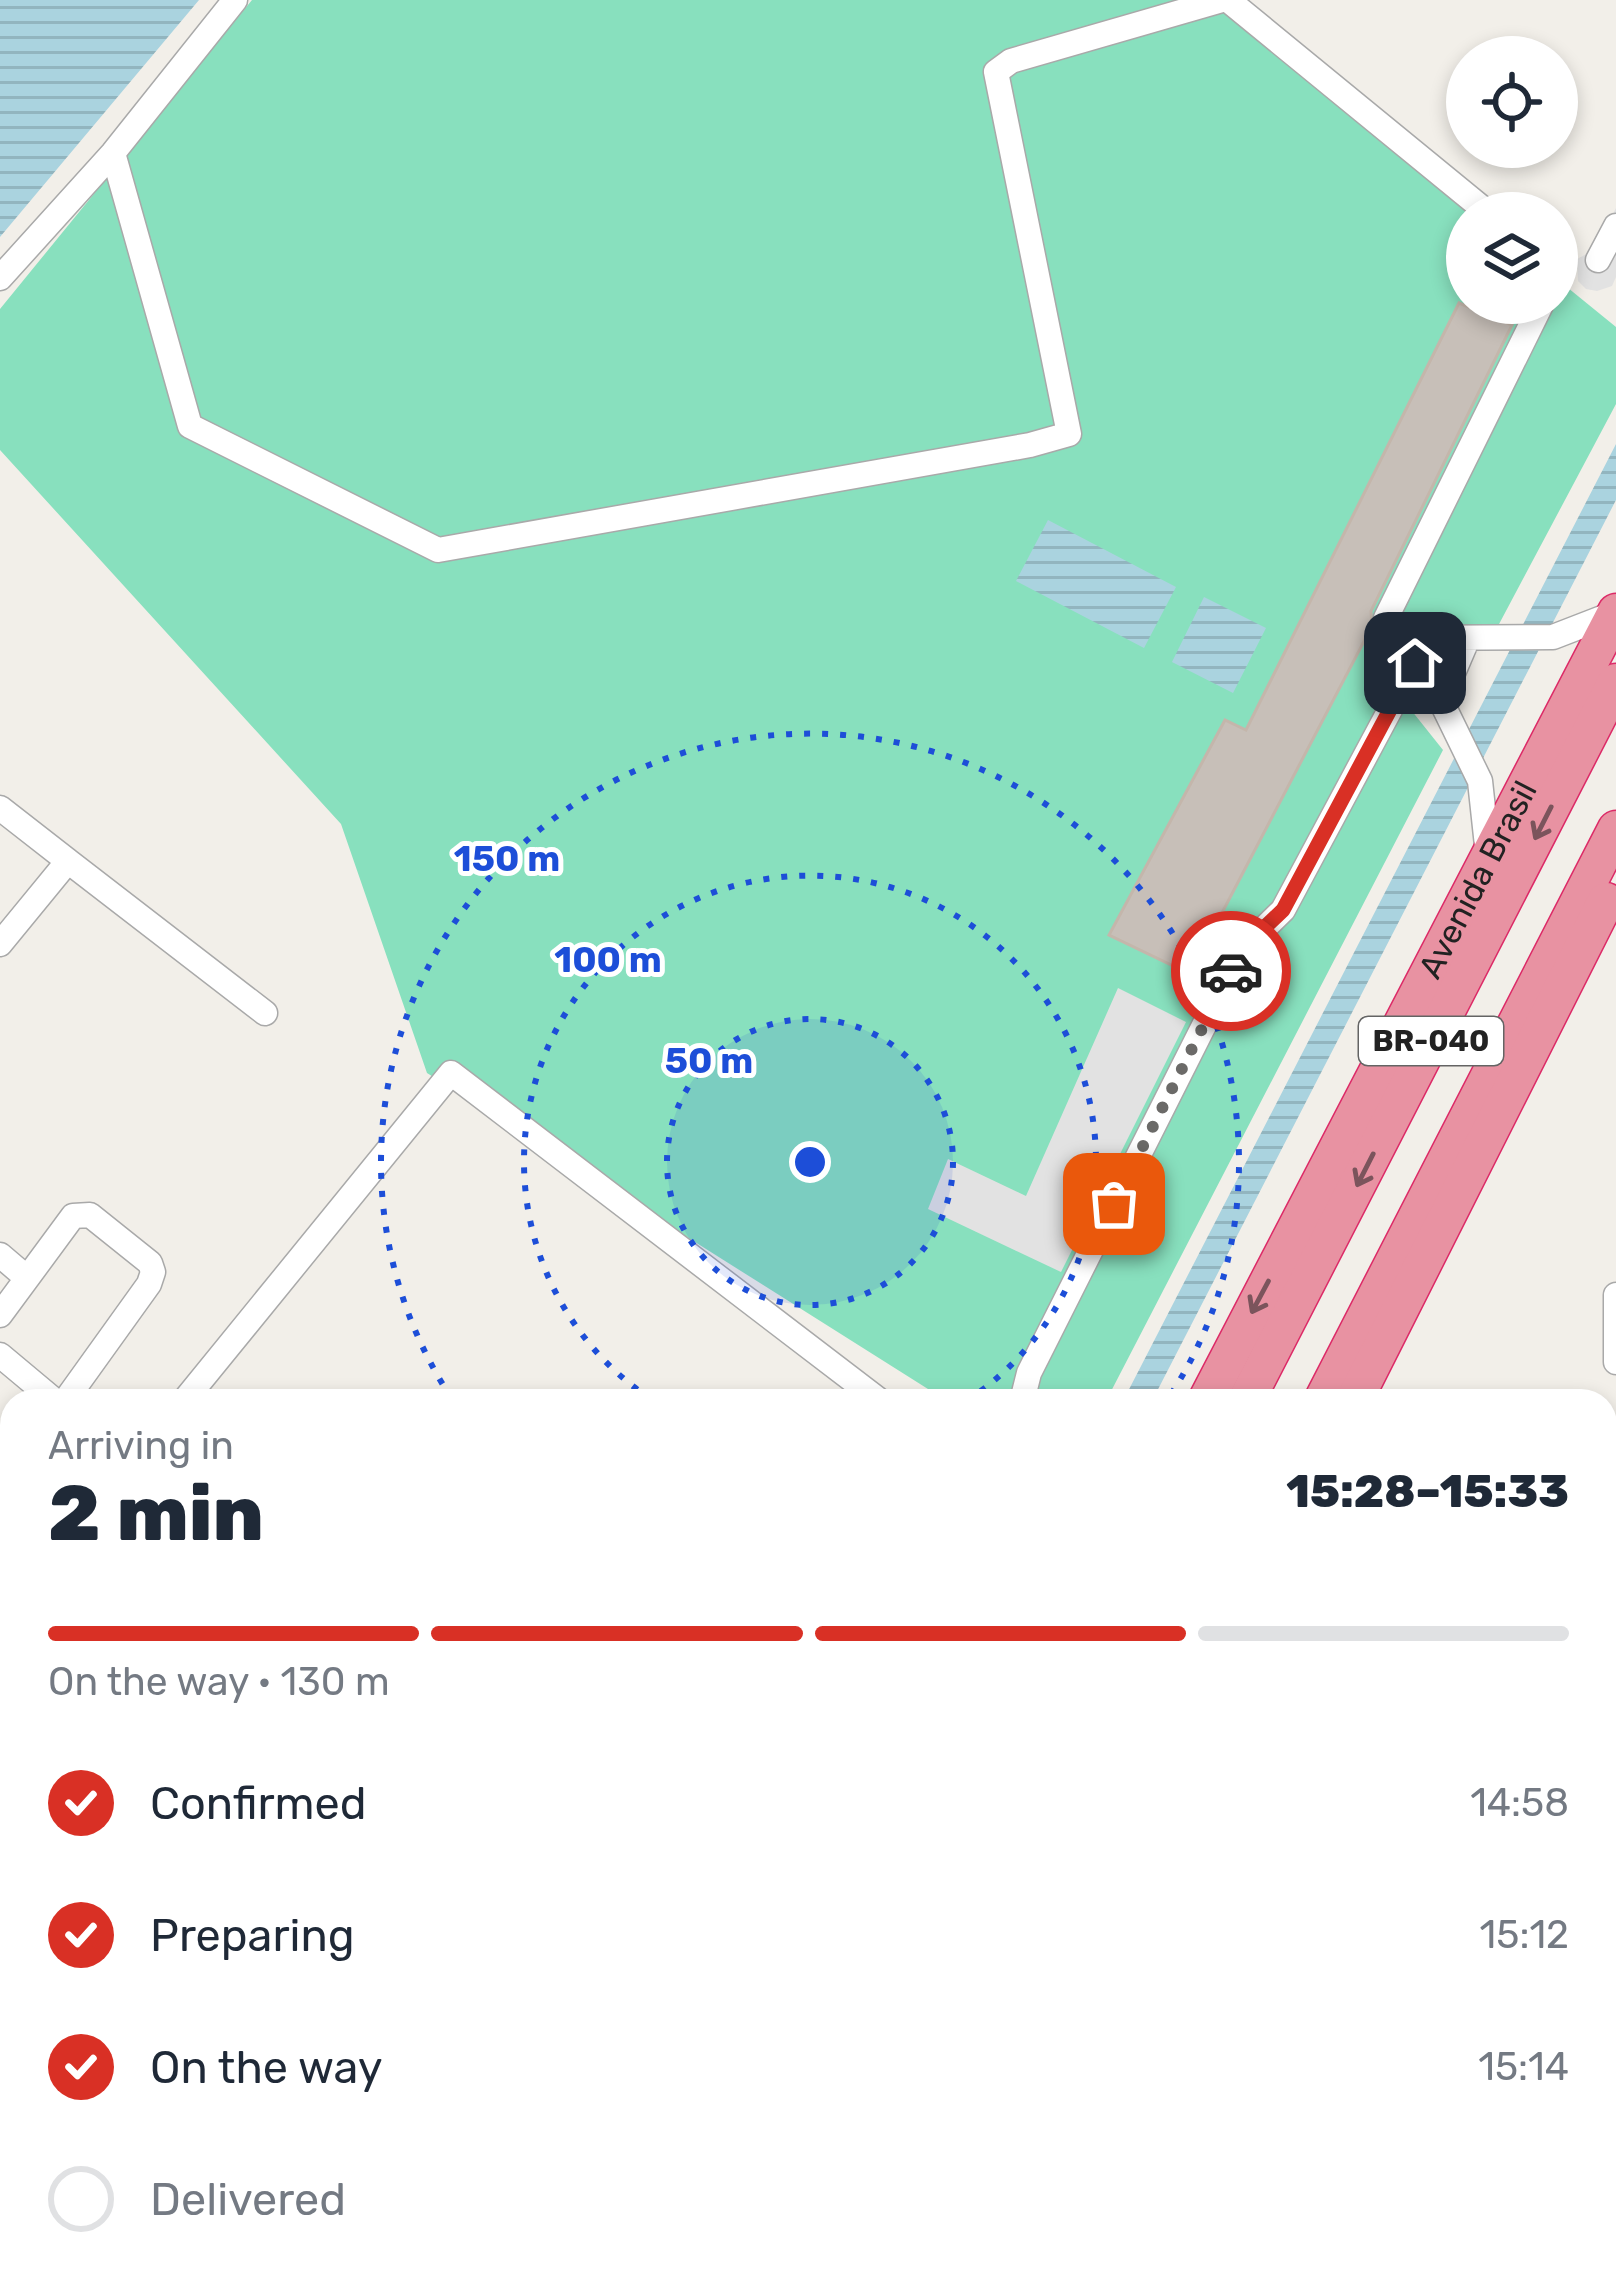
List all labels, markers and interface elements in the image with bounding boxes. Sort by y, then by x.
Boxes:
map controls [1446,36,1578,324]
button: locate [1446,36,1578,168]
button: layers [1446,192,1578,324]
pin [1364,612,1466,714]
icon: home [1382,630,1448,696]
street label: Avenida Brasil [1410,774,1544,984]
one-way arrow [1531,805,1554,840]
text: 150 m [454,837,560,880]
courier [1171,911,1291,1031]
text: 100 m [554,938,662,981]
icon: car [1198,938,1264,1004]
road number: BR-040 [1359,1017,1503,1065]
text: 50 m [665,1039,753,1082]
centre of rings [789,1141,831,1183]
one-way arrow [1353,1152,1376,1187]
pin [1063,1153,1165,1255]
icon: bag [1081,1171,1147,1237]
one-way arrow [1248,1278,1271,1313]
text: Arriving in [48,1423,234,1469]
text: 15:28–15:33 [1286,1465,1569,1518]
text: 2 min [48,1467,264,1560]
text: On the way · 130 m [48,1659,390,1705]
icon: check [48,1770,114,1836]
text: Confirmed [150,1777,367,1830]
text: 14:58 [1470,1780,1569,1826]
icon: check [48,1902,114,1968]
text: Preparing [150,1909,355,1962]
text: 15:12 [1480,1912,1569,1958]
icon: check [48,2034,114,2100]
text: On the way [150,2041,383,2094]
text: 15:14 [1478,2044,1569,2090]
text: Delivered [150,2173,346,2226]

